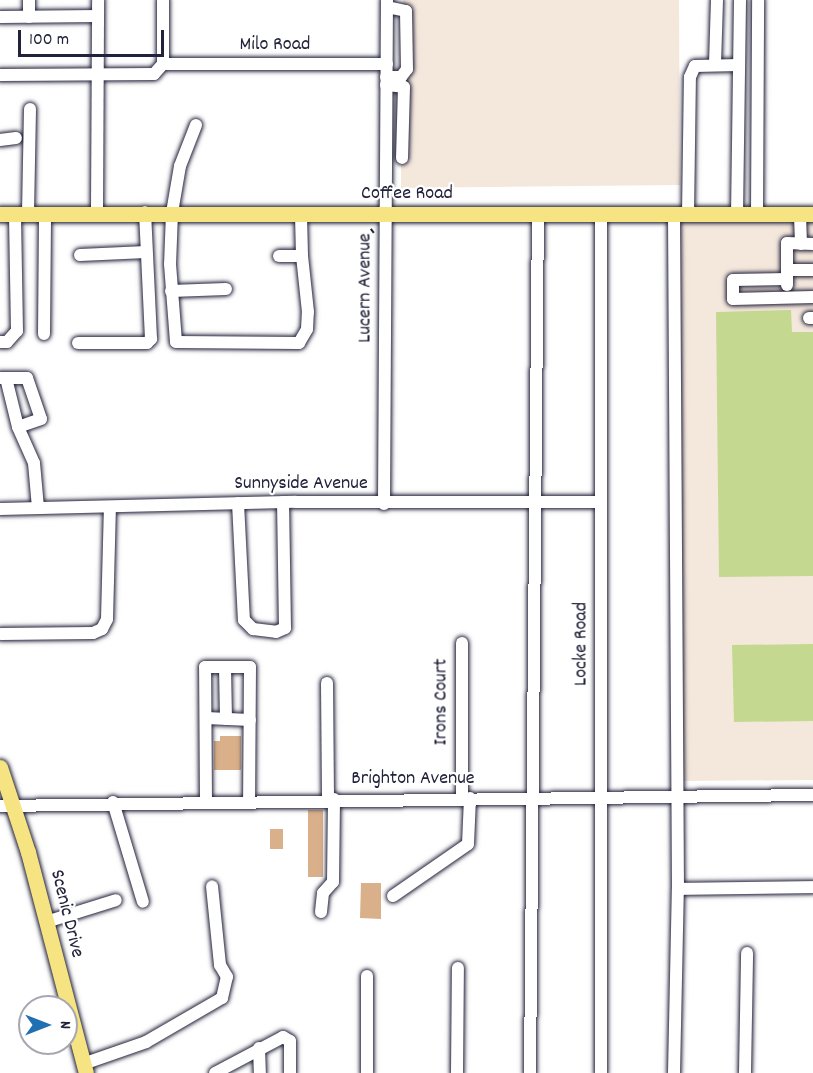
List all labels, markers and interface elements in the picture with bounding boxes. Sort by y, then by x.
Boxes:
scale bar [21,18,166,56]
text: 100 m [29,28,69,53]
street label: Milo Road [239,33,311,57]
street label: Coffee Road [361,182,453,206]
street label: Lucern Avenue [354,233,378,343]
street label: Sunnyside Avenue [234,472,368,496]
street label: Locke Road [570,602,594,686]
street label: Irons Court [430,659,454,745]
street label: Brighton Avenue [351,767,475,791]
street label: Scenic Drive [44,868,88,960]
north arrow [18,995,78,1055]
text: N [53,1021,76,1029]

